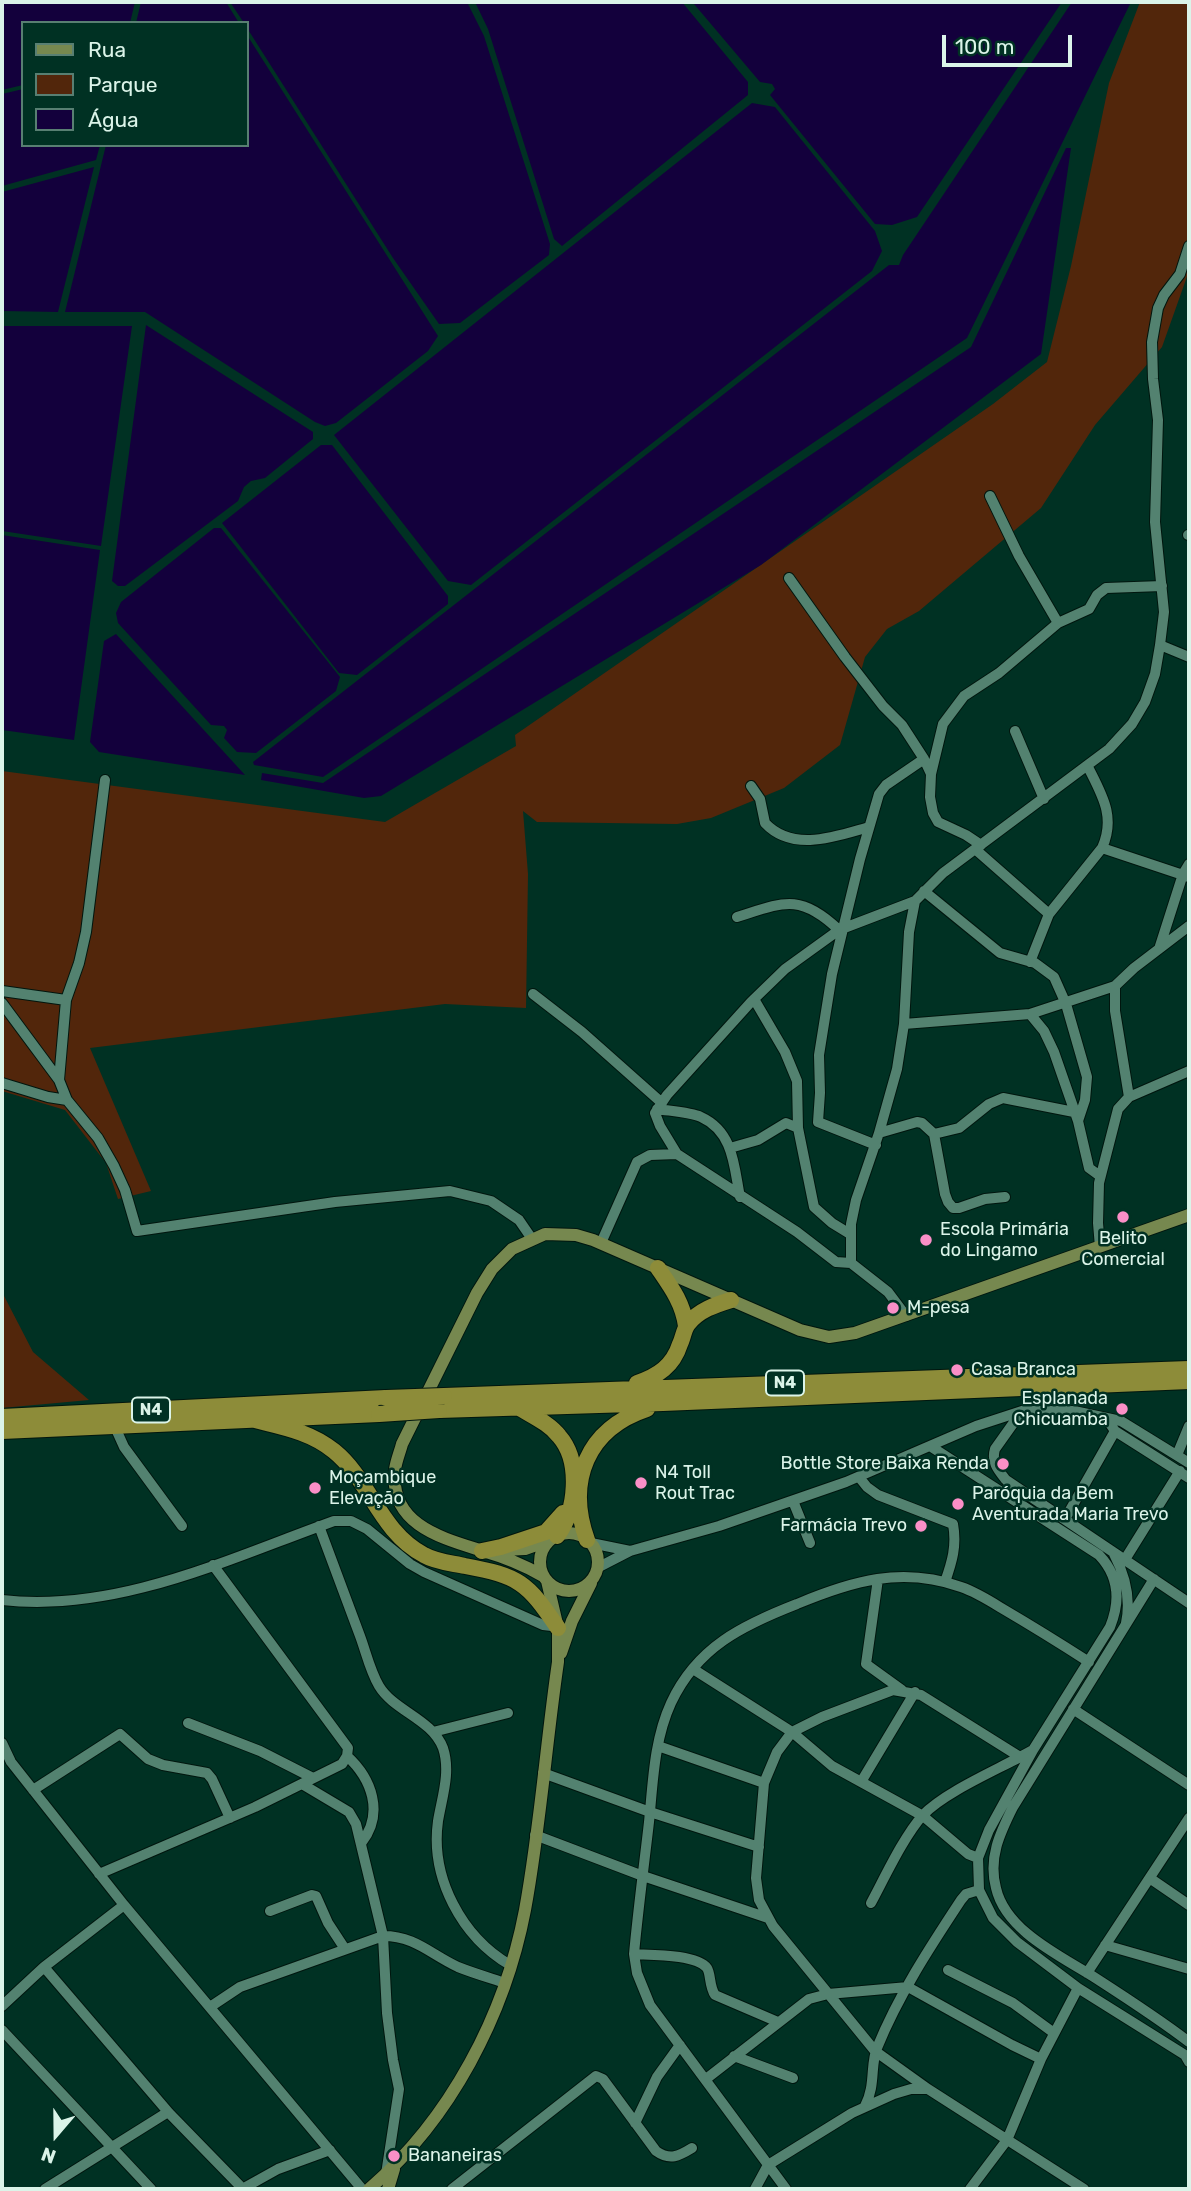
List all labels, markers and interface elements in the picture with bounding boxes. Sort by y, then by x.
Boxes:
legend [21,21,248,147]
scale bar [946,21,1076,65]
text: 100 m [955,34,1014,59]
text: Rua [88,37,126,62]
text: Parque [88,72,158,97]
text: Água [88,107,139,132]
marker: Belito Comercial [1115,1209,1131,1225]
place label: Escola Primária do Lingamo [940,1219,1069,1262]
place label: Belito Comercial [1081,1228,1165,1270]
marker: Escola Primária do Lingamo [918,1232,934,1248]
place label: M-pesa [907,1297,970,1319]
marker: M-pesa [885,1300,901,1316]
place label: Casa Branca [971,1359,1076,1381]
marker: Casa Branca [949,1362,965,1378]
road number: N4 [766,1371,804,1396]
place label: Esplanada Chicuamba [1013,1388,1108,1430]
road number: N4 [132,1398,170,1422]
marker: Esplanada Chicuamba [1114,1401,1130,1417]
place label: Bottle Store Baixa Renda [781,1453,989,1475]
marker: Bottle Store Baixa Renda [995,1456,1011,1472]
place label: N4 Toll Rout Trac [655,1462,735,1504]
place label: Moçambique Elevação [329,1467,436,1510]
marker: N4 Toll Rout Trac [633,1475,649,1491]
marker: Moçambique Elevação [307,1480,323,1496]
place label: Paróquia da Bem Aventurada Maria Trevo [972,1483,1169,1526]
marker: Paróquia da Bem Aventurada Maria Trevo [950,1496,966,1512]
place label: Farmácia Trevo [780,1515,907,1537]
marker: Farmácia Trevo [913,1518,929,1534]
north arrow [21,2100,91,2170]
text: N [38,2142,59,2168]
place label: Bananeiras [408,2145,502,2167]
marker: Bananeiras [386,2148,402,2164]

